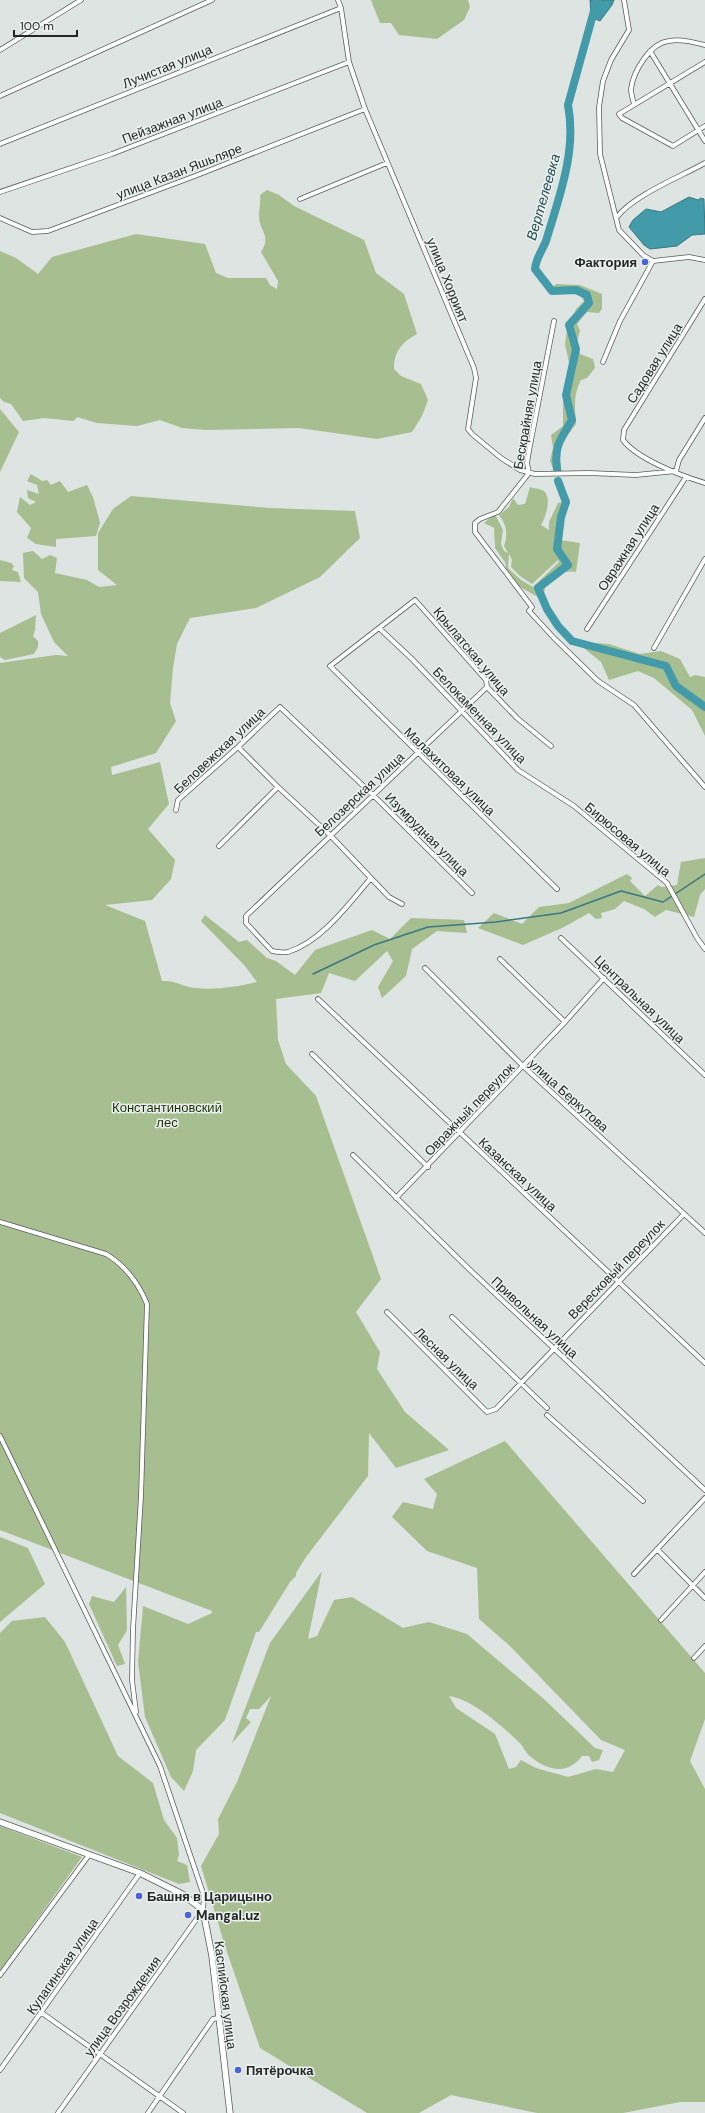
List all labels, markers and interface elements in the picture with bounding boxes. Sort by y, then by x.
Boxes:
scale bar [14,12,77,38]
text: 100 m [20,18,54,34]
street label: Лучистая улица [120,41,215,92]
street label: Пейзажная улица [119,93,226,147]
street label: улица Казан Яшьляре [114,140,244,203]
water label: Вертелеевка [522,152,564,242]
street label: улица Хоррият [423,235,472,325]
place label: Фактория [575,254,637,271]
marker: Фактория [640,257,650,267]
street label: Садовая улица [623,319,686,407]
street label: Бескрайняя улица [510,359,546,471]
street label: Овражная улица [594,500,663,594]
street label: Крылатская улица [430,604,514,700]
street label: Белокаменная улица [429,664,531,768]
street label: Беловежская улица [170,703,269,797]
street label: Малахитовая улица [401,724,499,820]
street label: Белозерская улица [311,748,408,840]
street label: Изумрудная улица [381,789,473,880]
street label: Бирюсовая улица [581,799,675,881]
street label: Центральная улица [591,952,689,1047]
street label: улица Беркутова [525,1055,613,1136]
street label: Овражный переулок [421,1059,518,1159]
park label: Константиновский лес [112,1099,222,1131]
street label: Казанская улица [475,1134,561,1216]
street label: Вересковый переулок [564,1216,669,1323]
street label: Привольная улица [488,1273,582,1362]
street label: Лесная улица [411,1323,483,1394]
place label: Башня в Царицыно [147,1888,272,1905]
marker: Башня в Царицыно [134,1891,144,1901]
place label: Mangal.uz [196,1907,260,1924]
marker: Mangal.uz [183,1910,193,1920]
street label: Кулагинская улица [23,1914,102,2018]
street label: Каспийская улица [210,1940,241,2051]
street label: улица Возрождения [80,1953,165,2060]
place label: Пятёрочка [246,2062,314,2079]
marker: Пятёрочка [233,2065,243,2075]

